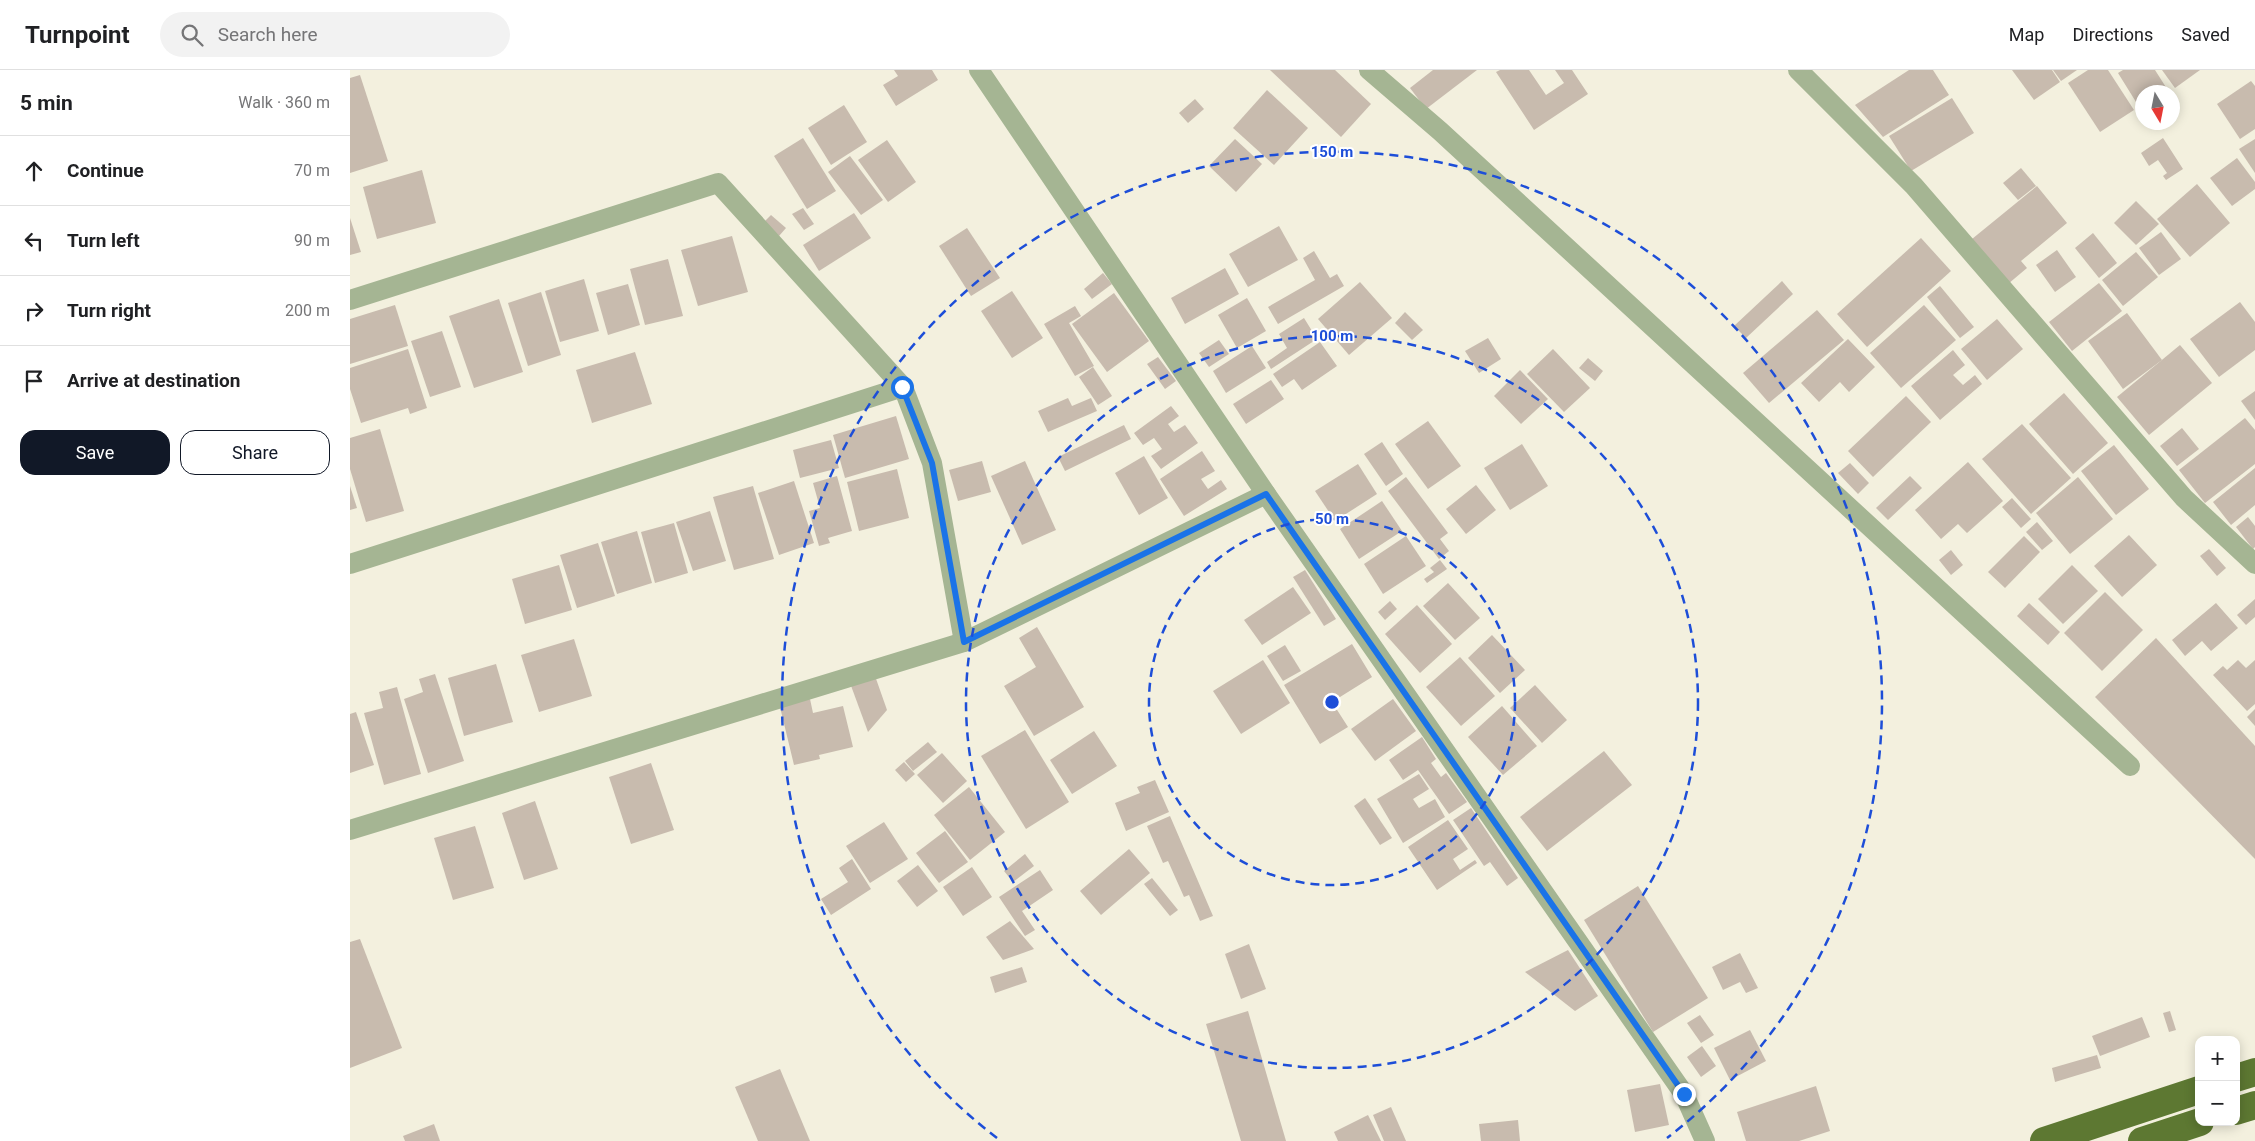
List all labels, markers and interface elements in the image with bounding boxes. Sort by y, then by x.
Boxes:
search box [160,12,510,57]
text: Turnpoint [25,21,130,49]
icon: search [178,21,206,49]
text: Search here [218,23,318,46]
text: Map [2009,24,2044,45]
text: Directions [2072,24,2153,45]
text: Saved [2181,24,2230,45]
north arrow [2135,85,2180,130]
text: 5 min [20,91,73,115]
text: Walk · 360 m [238,93,330,112]
text: 150 m [1311,143,1353,161]
icon: ahead [20,157,48,185]
text: Continue [67,159,144,182]
text: 70 m [294,161,330,180]
icon: left [20,227,48,255]
text: Turn left [67,229,140,252]
text: 90 m [294,231,330,250]
icon: right [20,297,48,325]
text: Turn right [67,299,151,322]
text: 200 m [285,301,330,320]
text: 100 m [1311,327,1353,345]
icon: arrive [20,367,48,395]
text: Arrive at destination [67,369,240,392]
route start [891,376,914,399]
button: Save [20,430,170,475]
button: Share [180,430,330,475]
text: 50 m [1315,510,1349,528]
centre of rings [1323,693,1341,711]
map controls [2195,1036,2240,1126]
button: + [2195,1036,2240,1081]
button: − [2195,1081,2240,1126]
route end [1673,1083,1696,1106]

